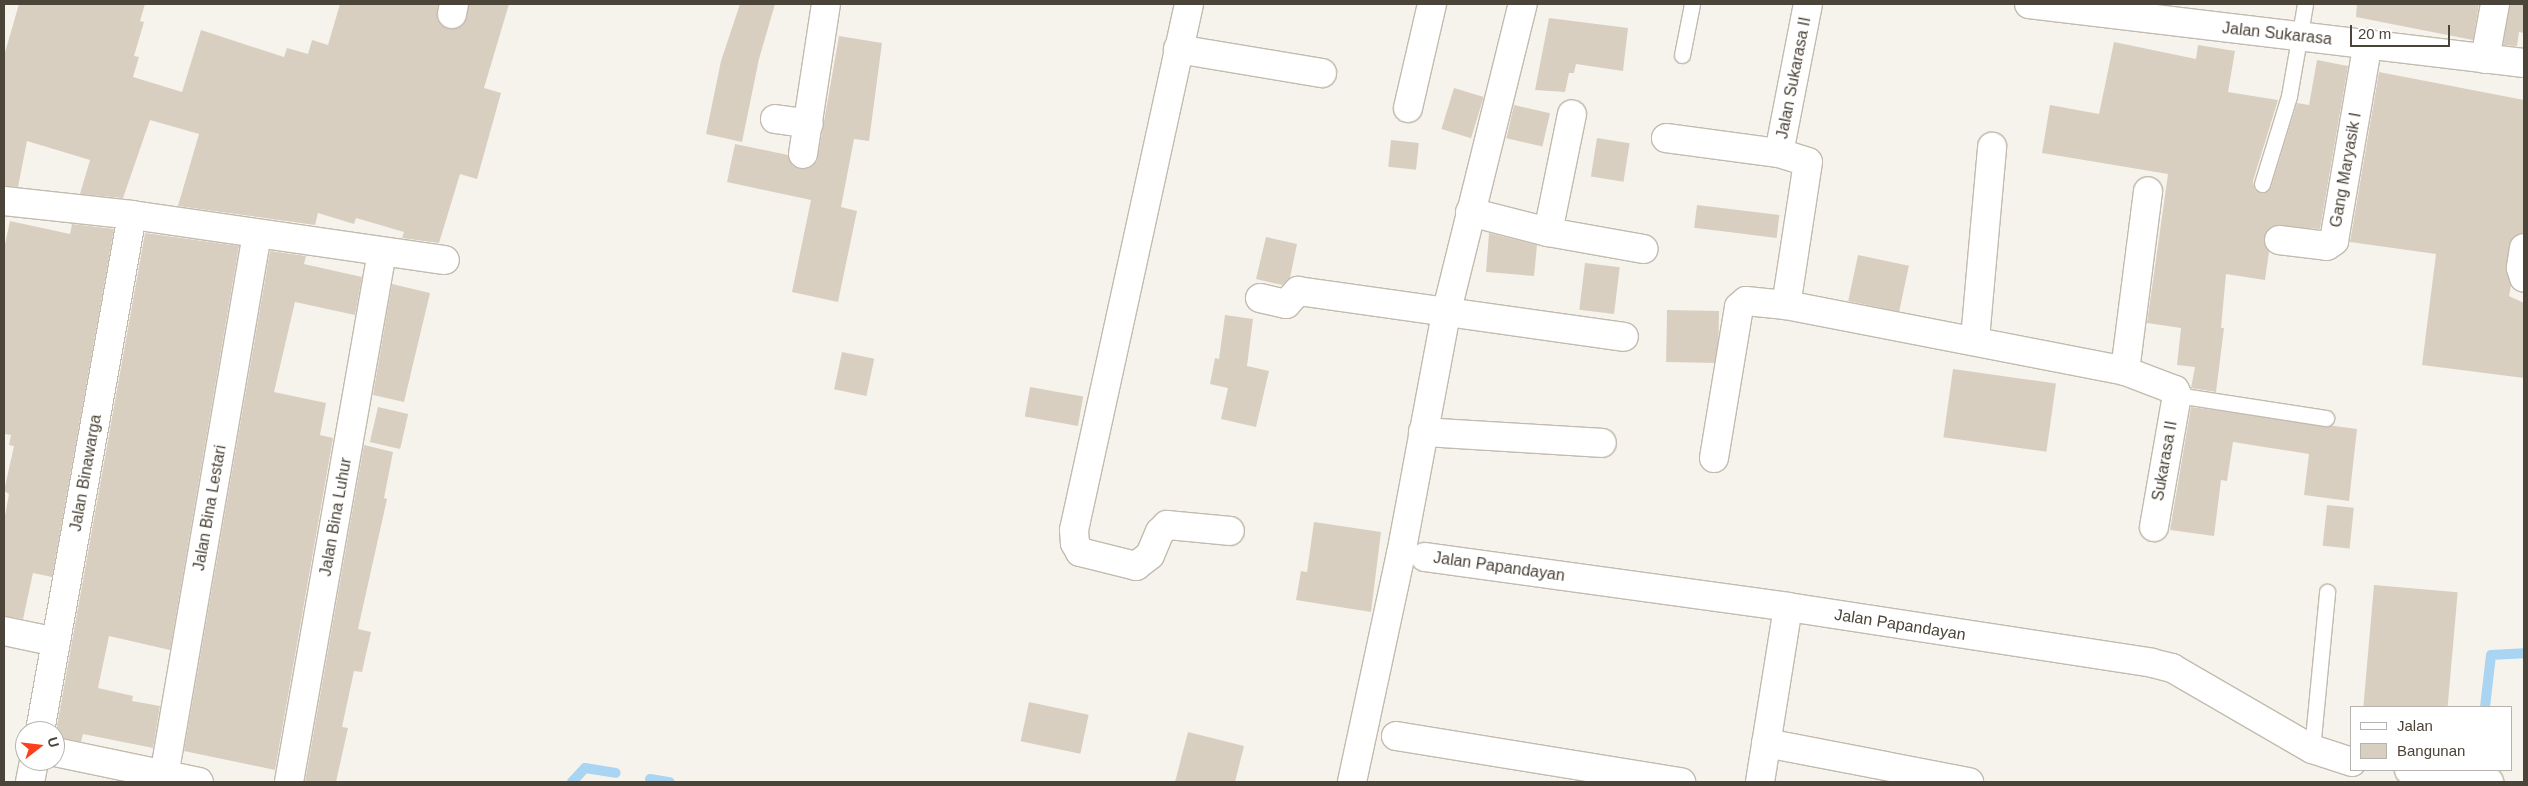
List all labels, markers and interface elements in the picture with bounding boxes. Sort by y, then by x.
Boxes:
street label: Jalan Sukarasa II [1773,15,1815,141]
scale bar [2353,15,2453,47]
street label: Jalan Sukarasa [2221,19,2333,49]
text: 20 m [2358,25,2391,42]
street label: Gang Maryasik I [2326,111,2366,229]
street label: Jalan Binawarga [66,413,106,533]
street label: Sukarasa II [2149,419,2181,503]
street label: Jalan Bina Lestari [190,444,230,572]
street label: Jalan Bina Luhur [316,456,356,578]
street label: Jalan Papandayan [1432,548,1566,586]
street label: Jalan Papandayan [1833,605,1967,645]
legend [2350,706,2513,771]
text: Jalan [2397,717,2433,734]
north arrow [15,721,65,771]
text: U [44,735,63,749]
text: Bangunan [2397,742,2465,759]

